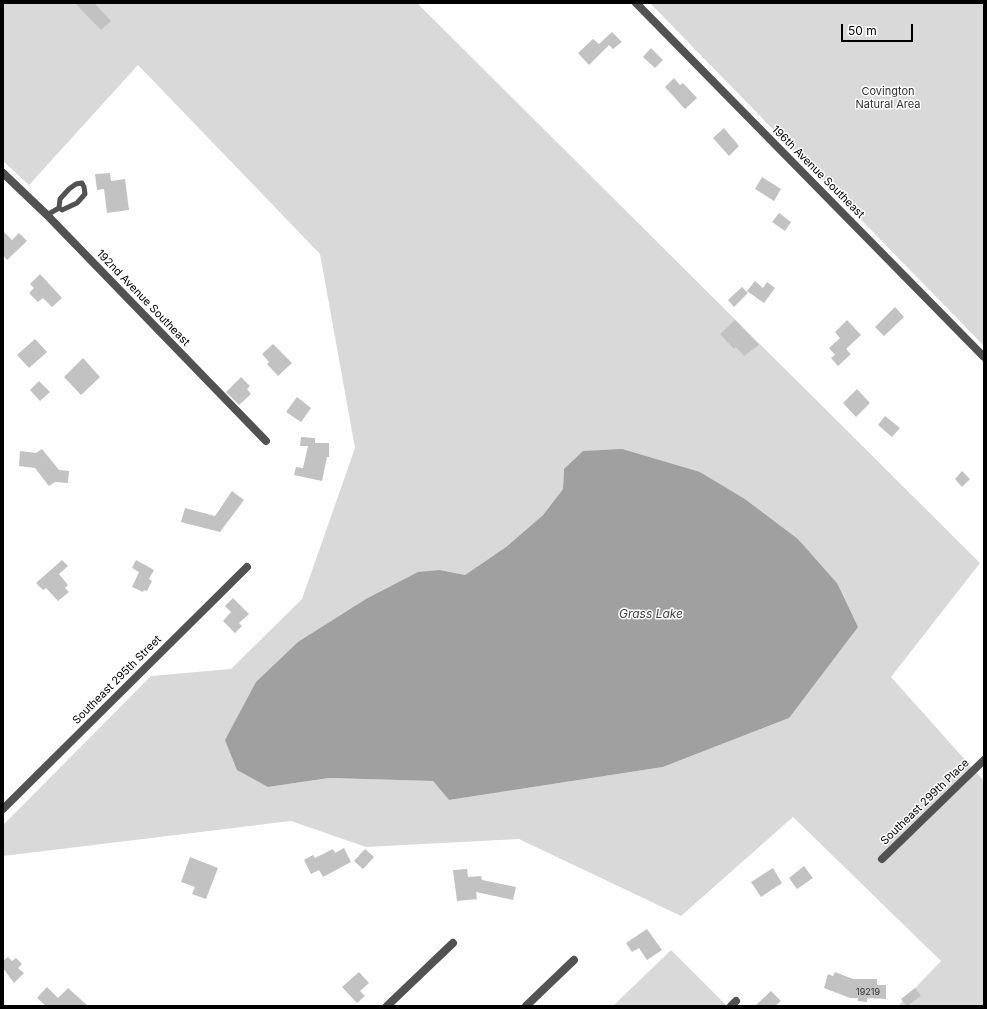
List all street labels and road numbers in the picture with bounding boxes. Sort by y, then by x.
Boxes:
street label: 196th Avenue Southeast [769,123,867,221]
street label: 192nd Avenue Southeast [94,247,192,349]
street label: Southeast 295th Street [70,633,164,727]
street label: Southeast 299th Place [878,756,972,848]

